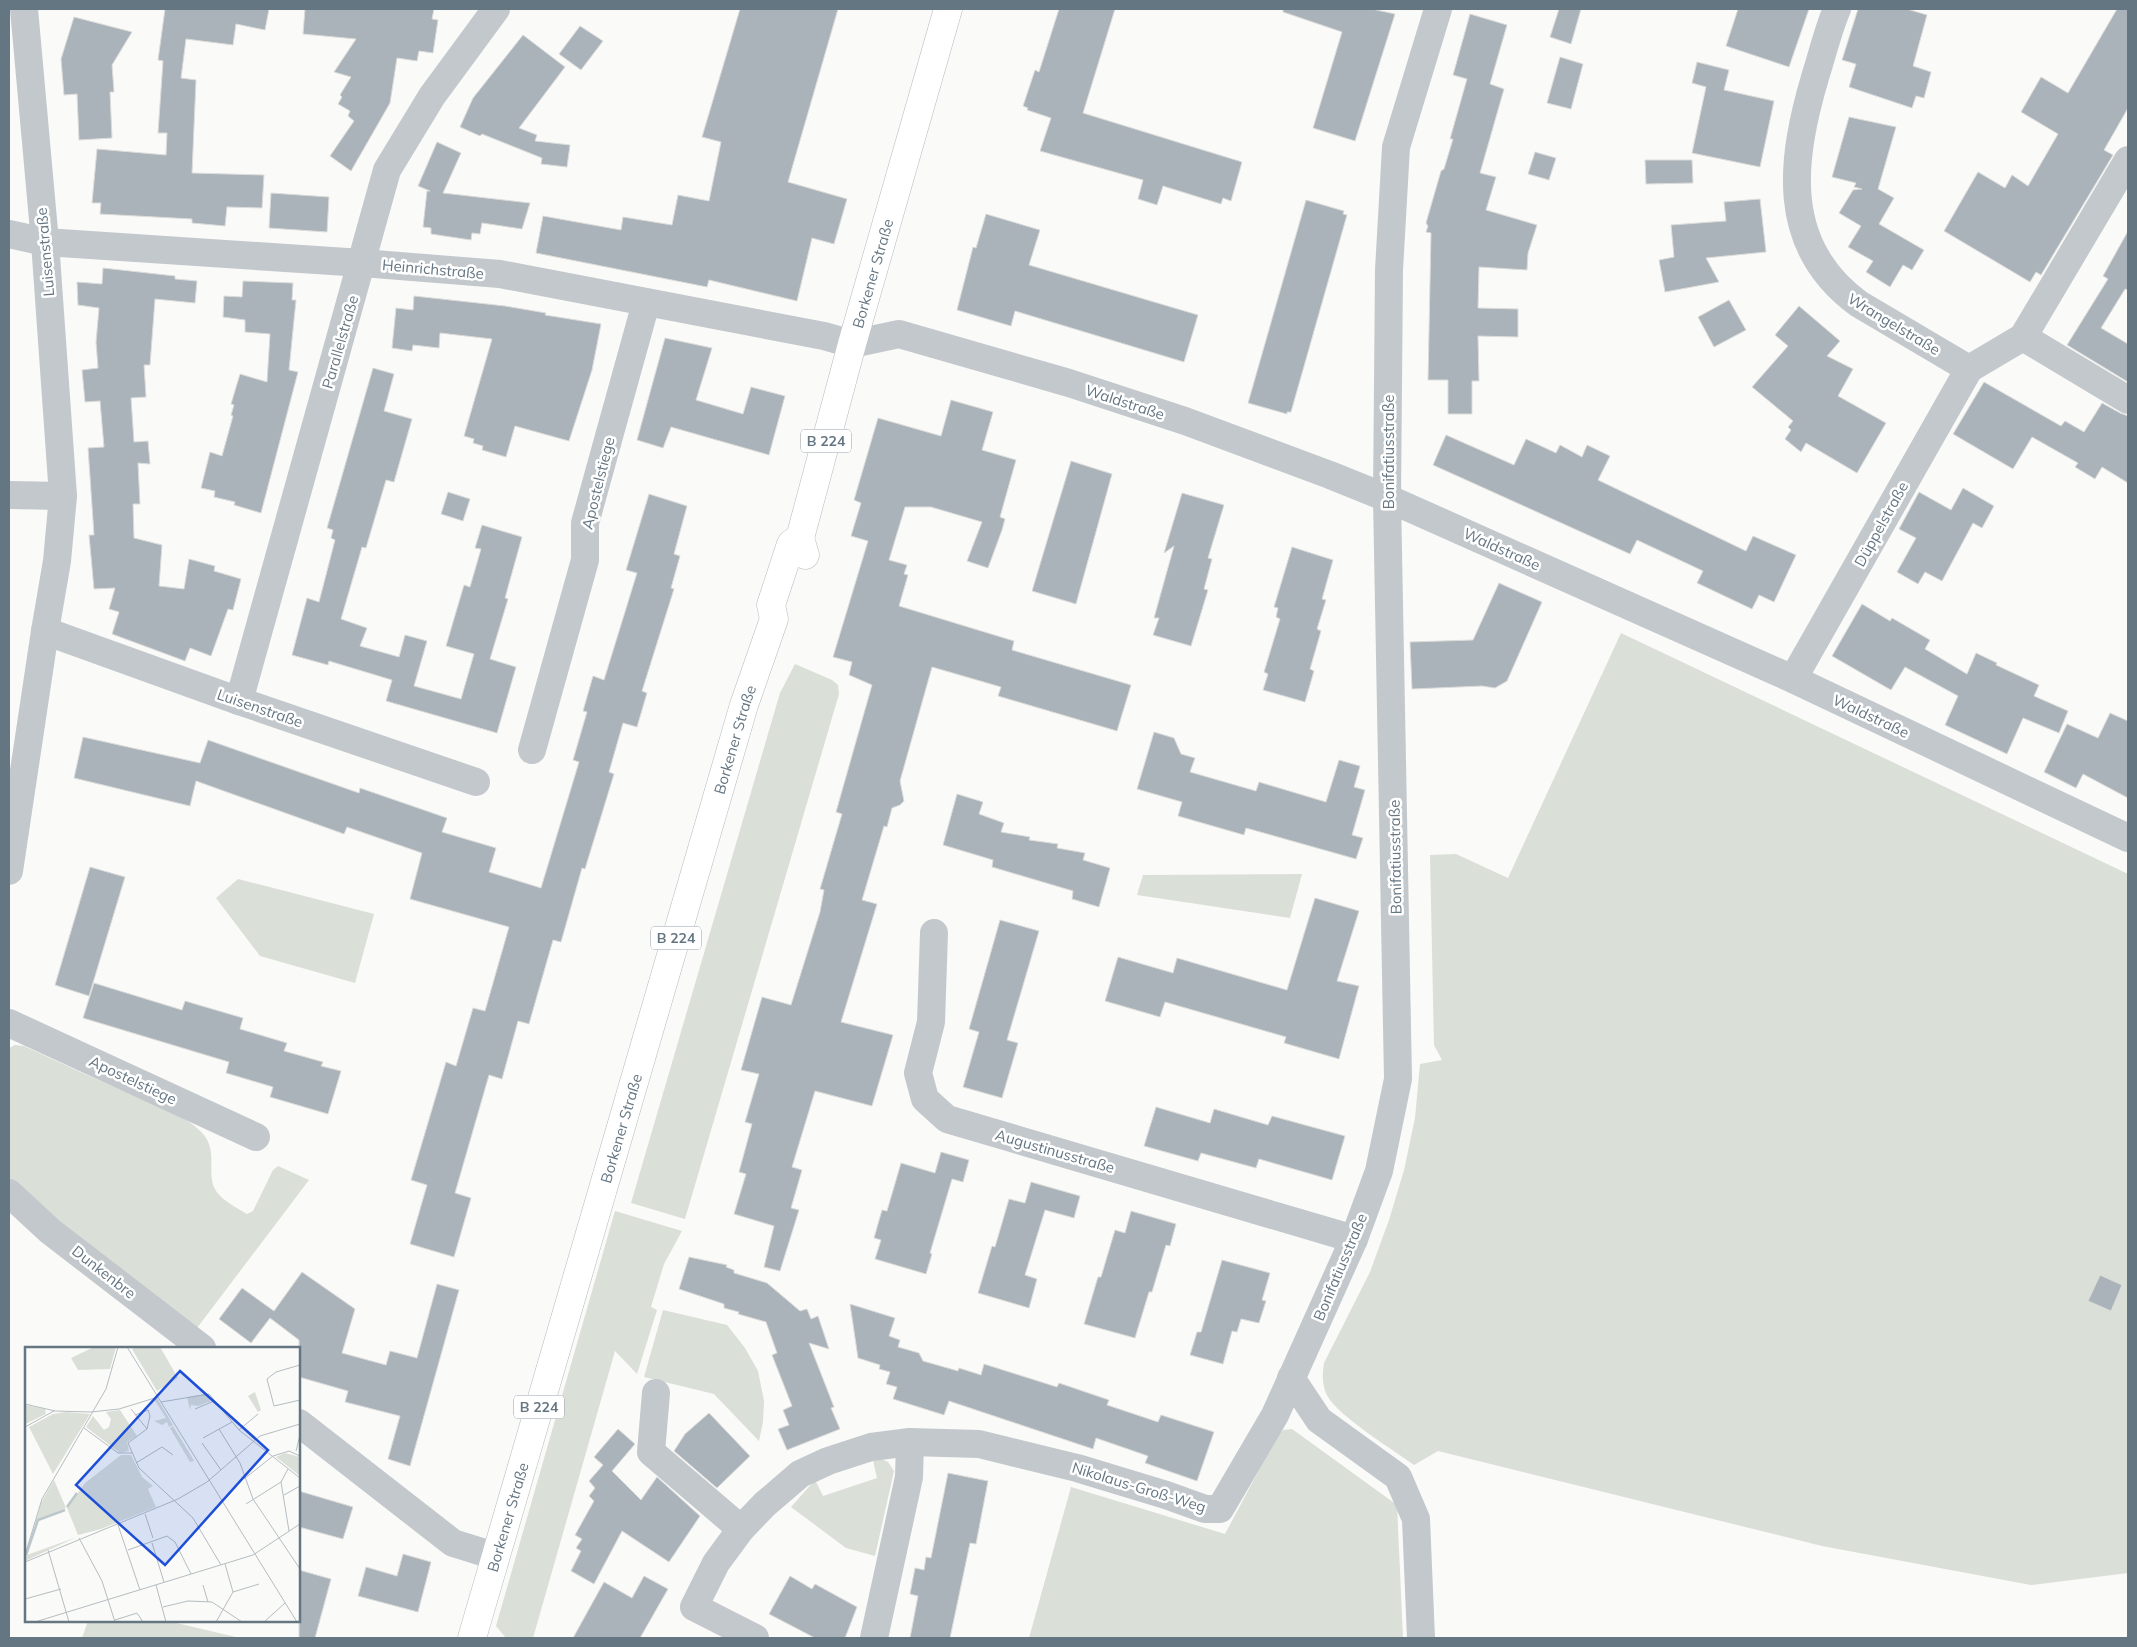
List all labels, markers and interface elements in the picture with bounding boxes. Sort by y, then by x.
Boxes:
street label: Luisenstraße [32,207,58,297]
street label: Borkener Straße [848,216,897,330]
street label: Heinrichstraße [381,255,485,283]
street label: Wrangelstraße [1844,289,1944,359]
street label: Parallelstraße [318,293,362,391]
street label: Waldstraße [1083,380,1167,424]
street label: Bonifatiusstraße [1379,395,1398,509]
road number: B 224 [801,430,851,452]
street label: Apostelstiege [577,435,619,531]
street label: Düppelstraße [1850,478,1912,570]
street label: Waldstraße [1461,524,1543,574]
street label: Borkener Straße [709,682,760,796]
street label: Luisenstraße [215,684,305,732]
street label: Waldstraße [1830,690,1912,742]
street label: Bonifatiusstraße [1385,799,1405,915]
road number: B 224 [651,926,701,950]
street label: Apostelstiege [86,1051,180,1109]
street label: Borkener Straße [596,1071,646,1185]
street label: Augustinusstraße [993,1125,1117,1177]
street label: Bonifatiusstraße [1309,1210,1371,1324]
street label: Dunkenbre [68,1241,140,1303]
inset map [25,1347,300,1622]
road number: B 224 [514,1395,564,1418]
street label: Nikolaus-Groß-Weg [1070,1458,1208,1516]
street label: Borkener Straße [482,1460,532,1574]

